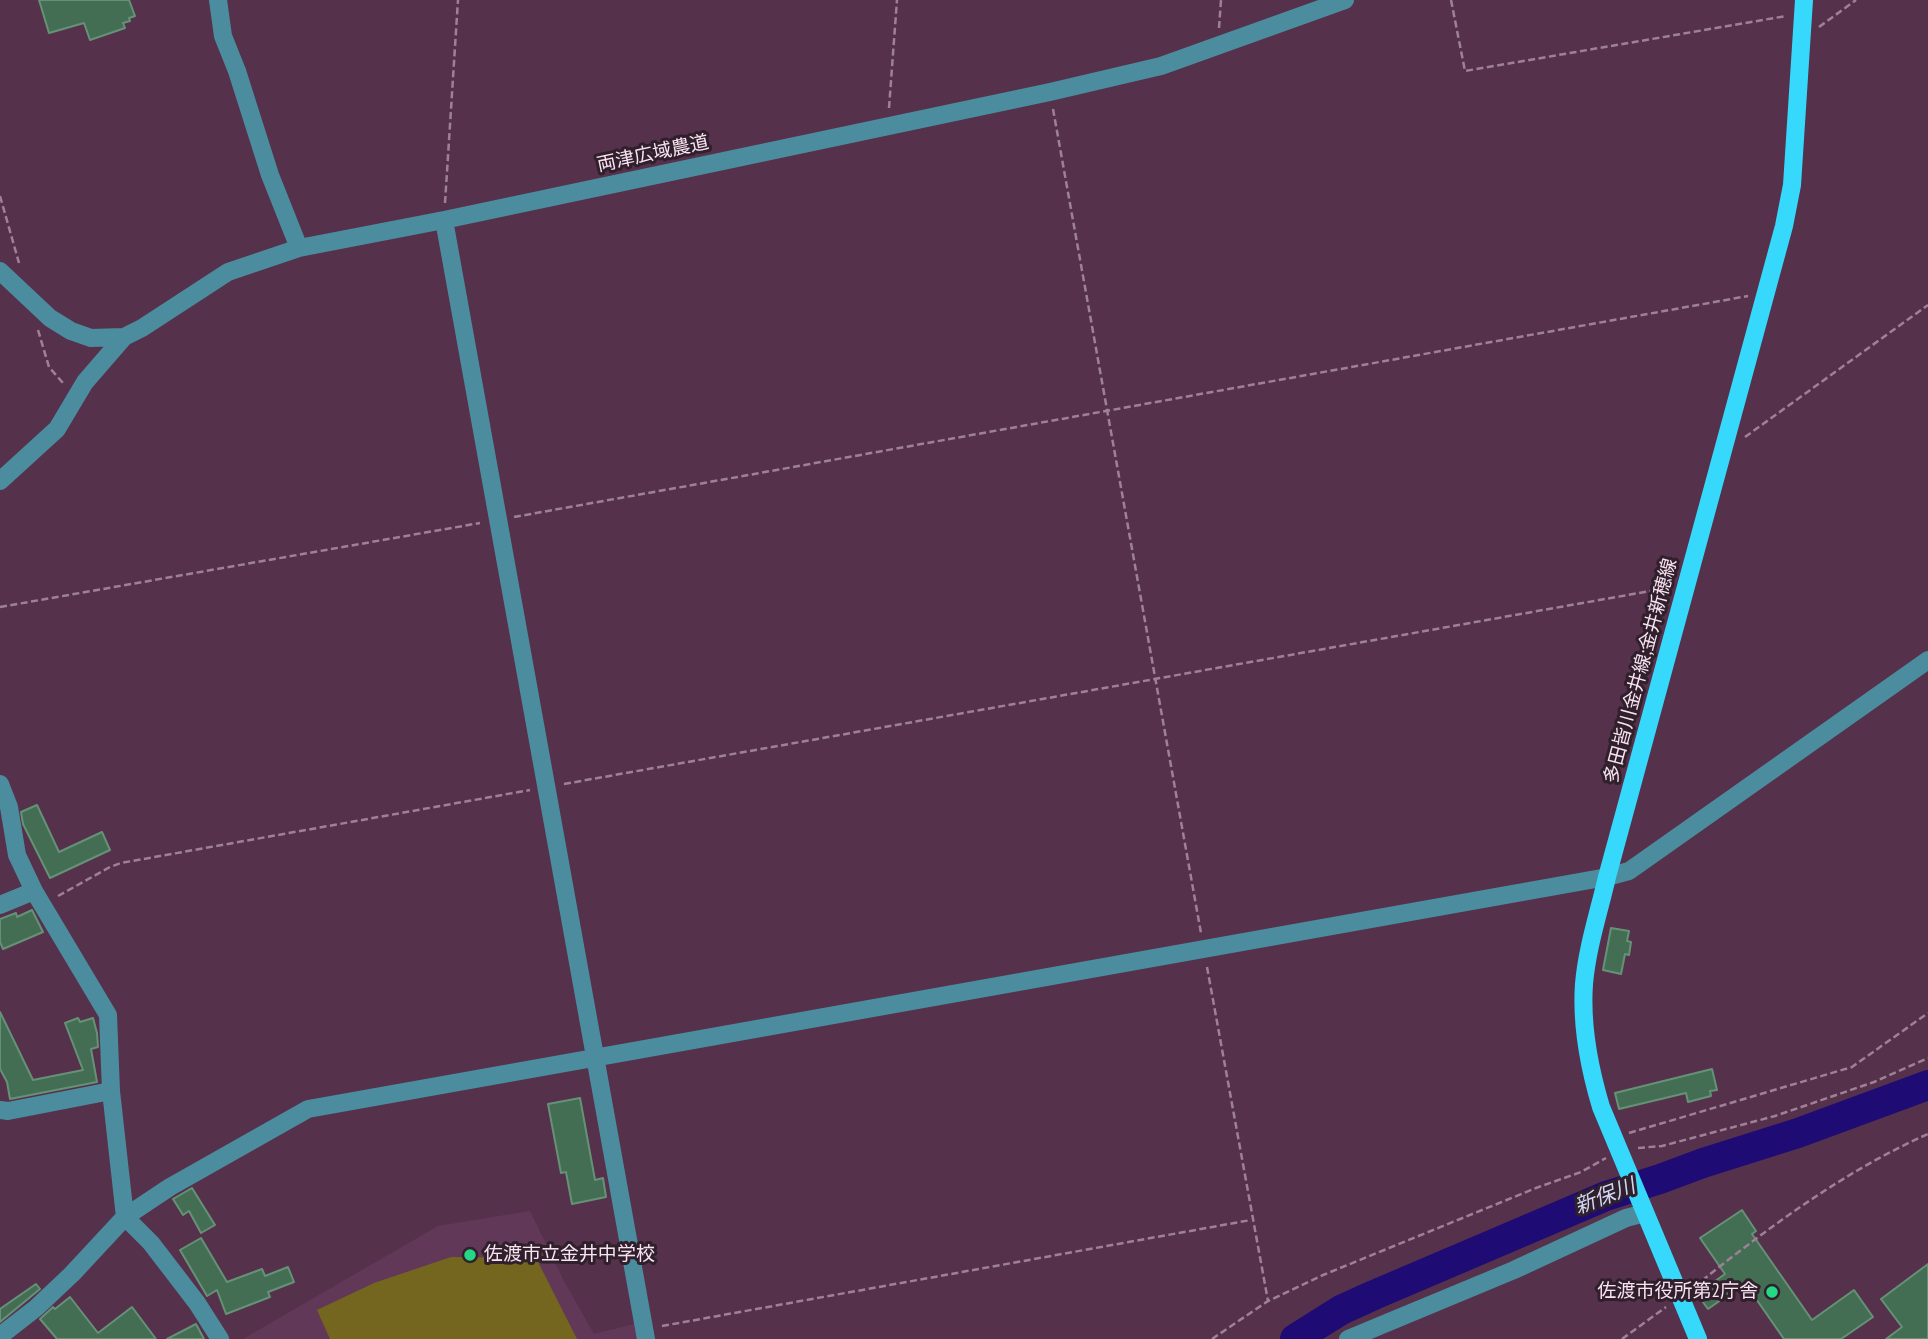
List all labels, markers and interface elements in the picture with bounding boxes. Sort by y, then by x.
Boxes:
street label: 両津広域農道 [595,131,711,177]
street label: 多田皆川金井線;金井新穂線 [1600,556,1682,786]
water label: 新保川 [1571,1174,1639,1220]
place label: 佐渡市立金井中学校 [484,1244,655,1266]
marker: 佐渡市立金井中学校 [462,1247,478,1263]
place label: 佐渡市役所第2庁舎 [1597,1281,1758,1303]
marker: 佐渡市役所第2庁舎 [1764,1284,1780,1300]

